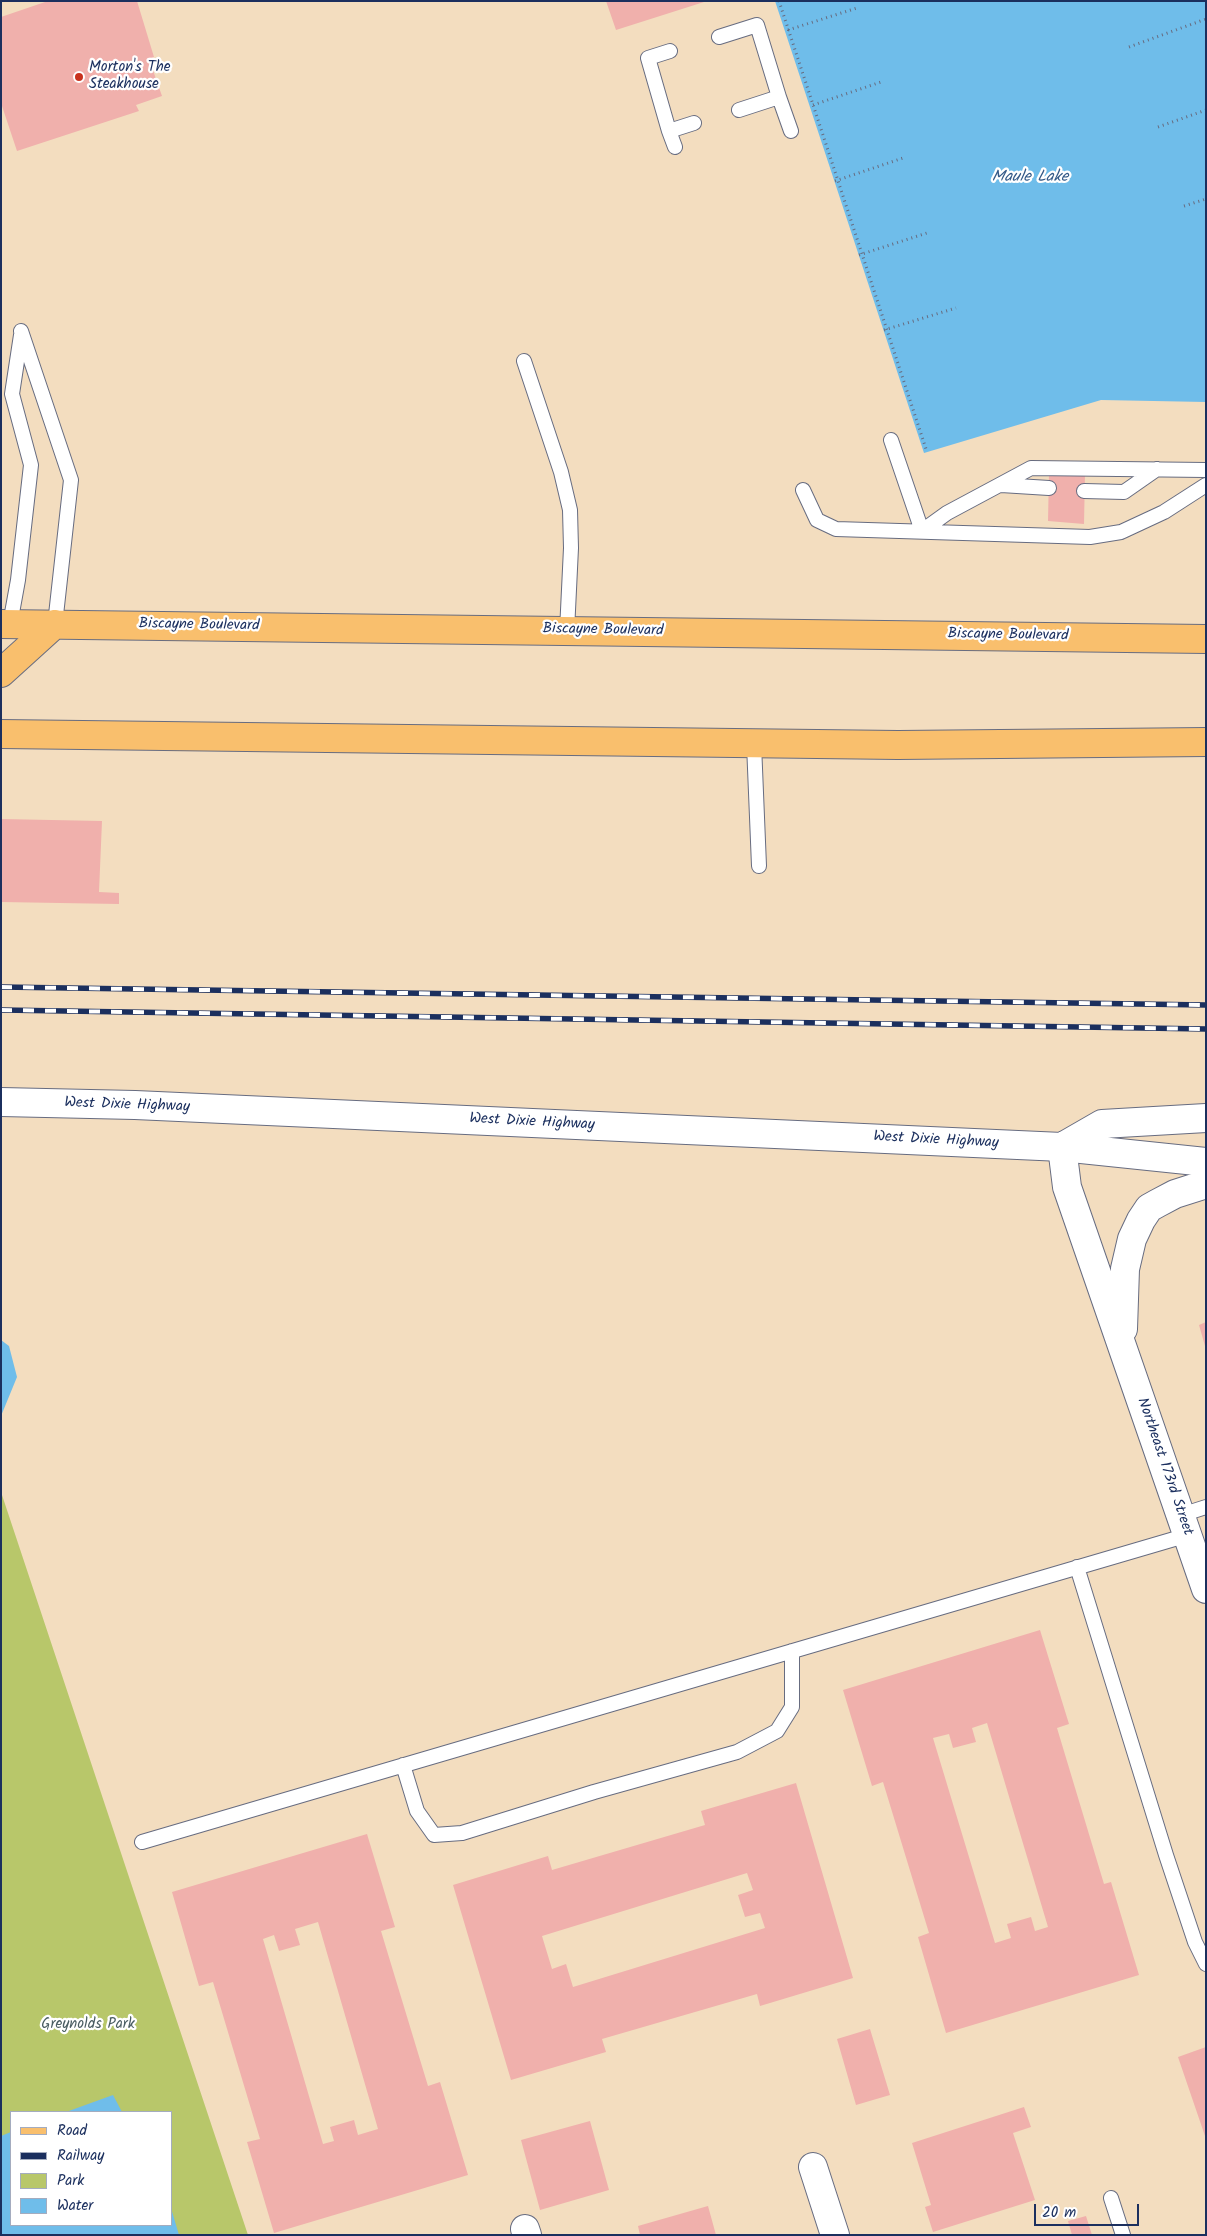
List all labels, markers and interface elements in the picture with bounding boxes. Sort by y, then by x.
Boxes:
place label: Morton's The Steakhouse [89,59,171,94]
marker: Morton's The Steakhouse [73,71,85,83]
water label: Maule Lake [992,168,1068,188]
street label: Biscayne Boulevard [138,616,260,636]
street label: Biscayne Boulevard [542,621,664,641]
street label: Biscayne Boulevard [947,626,1069,646]
street label: West Dixie Highway [64,1095,190,1117]
street label: West Dixie Highway [469,1111,595,1135]
street label: West Dixie Highway [873,1129,999,1153]
street label: Northeast 173rd Street [1132,1396,1196,1538]
park label: Greynolds Park [41,2016,135,2034]
legend [10,2111,172,2226]
text: Road [57,2119,87,2143]
text: Railway [57,2144,104,2168]
text: Park [57,2169,84,2193]
text: Water [57,2194,93,2218]
scale bar [1037,2194,1142,2226]
text: 20 m [1042,2201,1076,2225]

